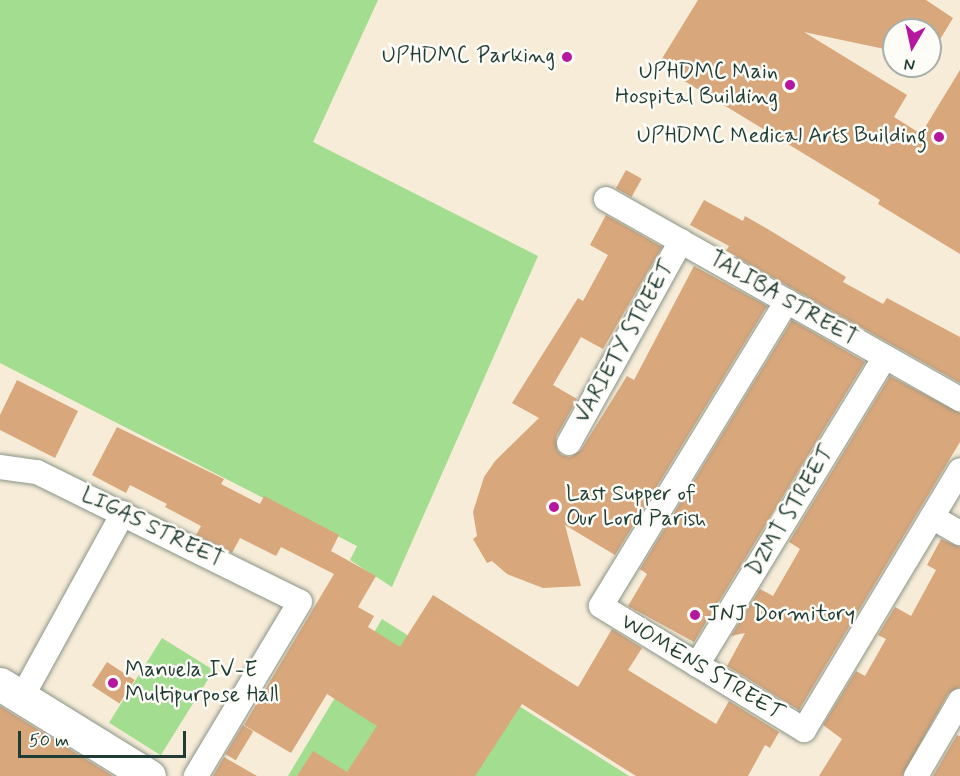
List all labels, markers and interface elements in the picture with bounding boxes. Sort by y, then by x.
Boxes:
north arrow [882,18,942,78]
place label: UPHDMC Parking [391,44,555,70]
marker: UPHDMC Parking [560,50,574,64]
text: N [903,53,916,76]
place label: UPHDMC Main Hospital Building [621,59,778,110]
marker: UPHDMC Main Hospital Building [783,78,797,92]
place label: UPHDMC Medical Arts Building [635,124,927,150]
marker: UPHDMC Medical Arts Building [932,130,946,144]
street label: TALIBA STREET [704,246,862,352]
street label: VARIETY STREET [569,256,681,428]
street label: DZMT STREET [741,441,841,581]
place label: Last Supper of Our Lord Parish [566,481,708,532]
street label: LIGAS STREET [77,482,227,574]
marker: Last Supper of Our Lord Parish [547,500,561,514]
place label: JNJ Dormitory [707,602,855,628]
marker: JNJ Dormitory [688,608,702,622]
street label: WOMENS STREET [615,609,789,727]
place label: Manuela IV-E Multipurpose Hall [125,657,281,708]
marker: Manuela IV-E Multipurpose Hall [106,676,120,690]
scale bar [21,719,189,757]
text: 50 m [29,729,69,753]

